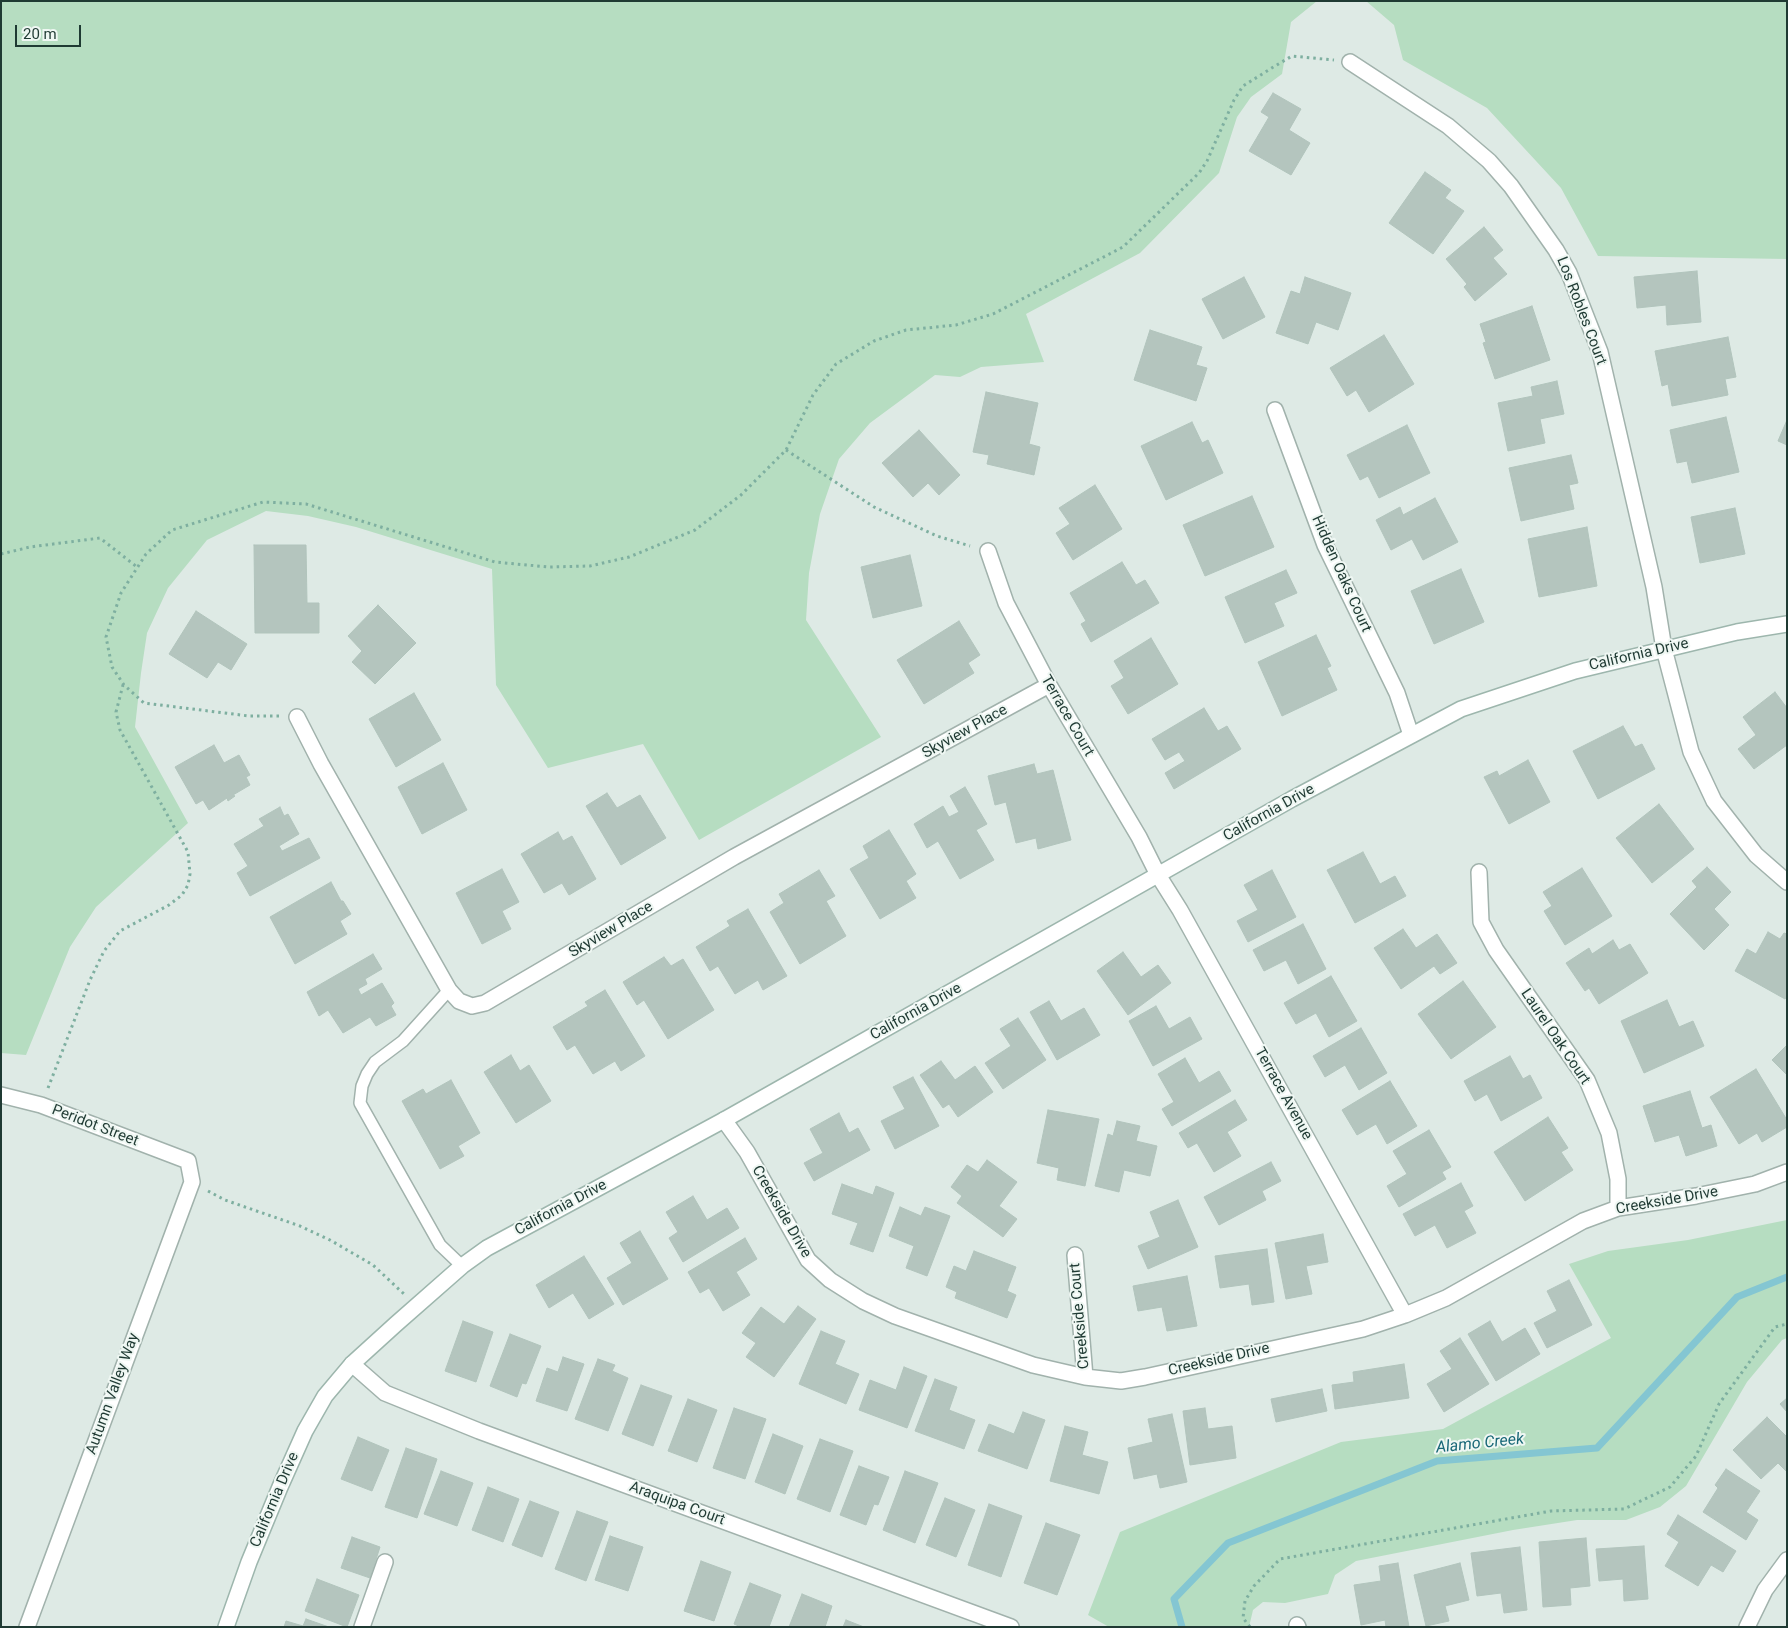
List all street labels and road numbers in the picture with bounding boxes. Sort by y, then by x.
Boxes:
street label: Los Robles Court [1552,254,1610,368]
street label: Hidden Oaks Court [1307,513,1375,635]
street label: California Drive [1587,635,1691,675]
street label: Terrace Court [1037,672,1097,760]
street label: Skyview Place [919,701,1011,763]
street label: California Drive [1220,781,1318,845]
street label: Skyview Place [566,898,656,962]
street label: California Drive [867,980,965,1044]
street label: Laurel Oak Court [1516,986,1594,1088]
street label: Terrace Avenue [1250,1045,1316,1143]
street label: Peridot Street [49,1101,141,1151]
street label: Creekside Drive [747,1163,815,1261]
street label: California Drive [512,1176,610,1240]
street label: Creekside Drive [1615,1183,1719,1219]
street label: Creekside Court [1066,1262,1094,1370]
street label: Autumn Valley Way [83,1331,143,1457]
street label: Creekside Drive [1167,1340,1271,1380]
street label: California Drive [247,1450,303,1550]
street label: Araquipa Court [627,1478,727,1530]

